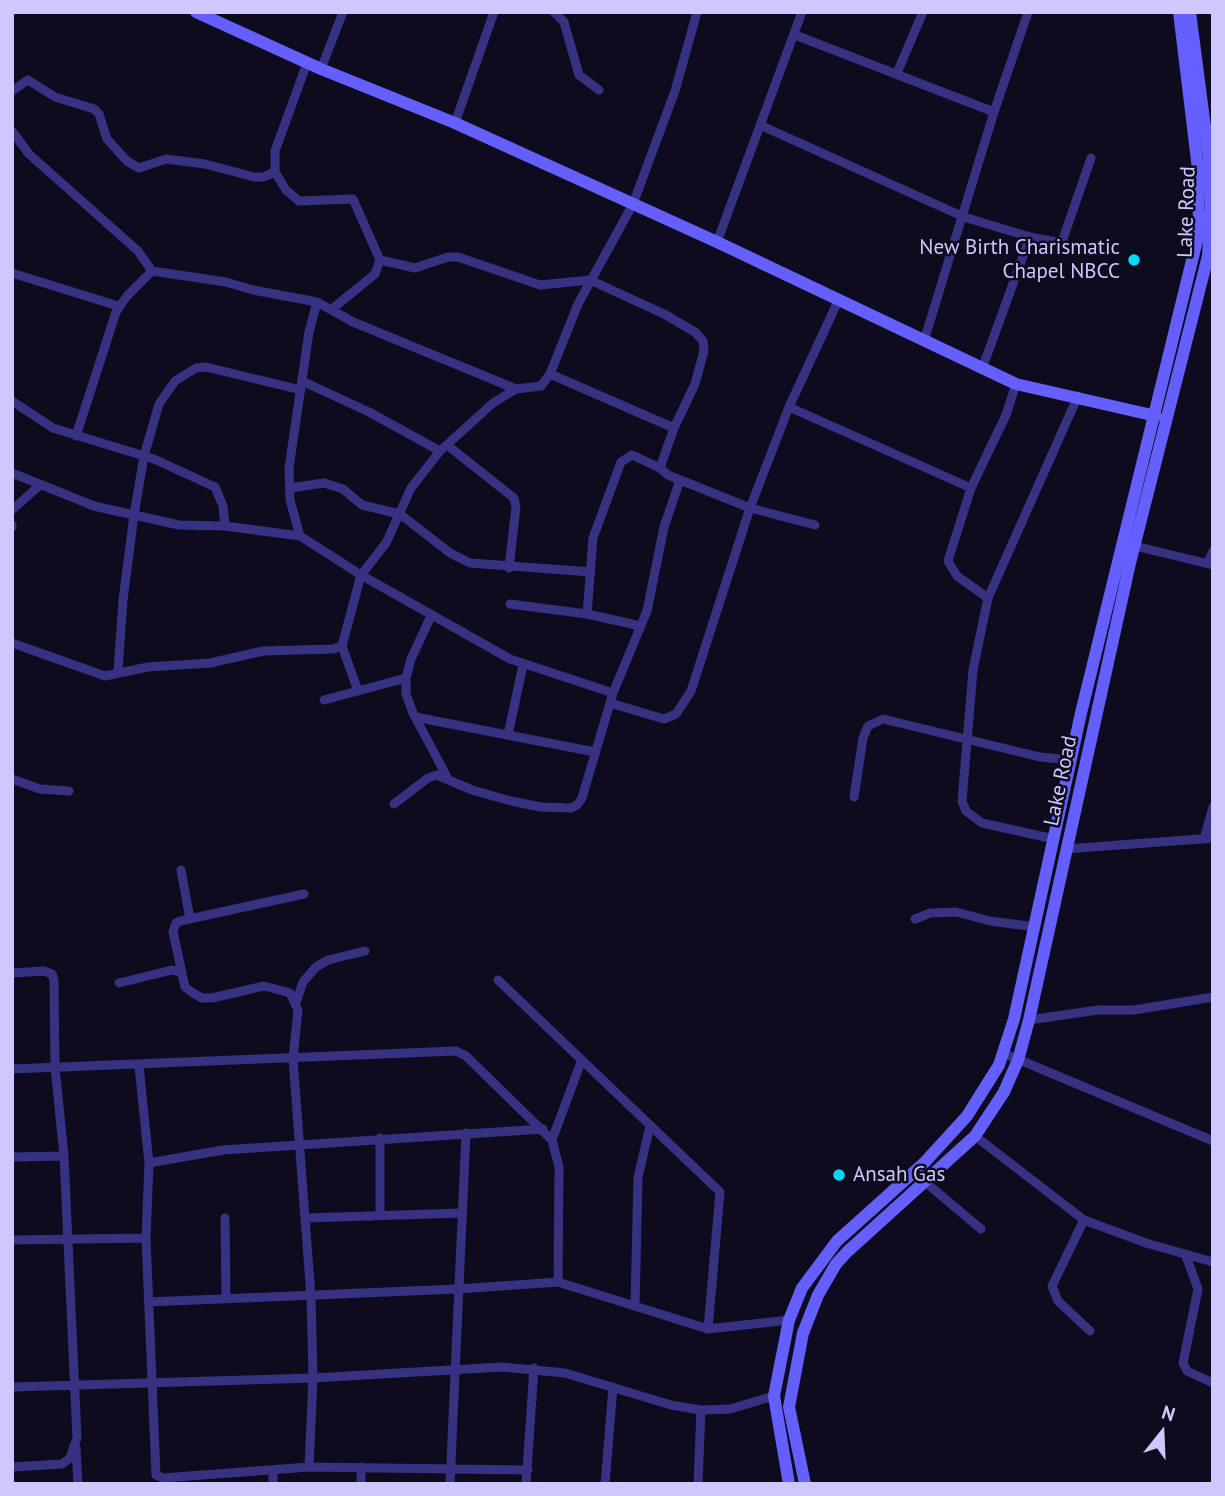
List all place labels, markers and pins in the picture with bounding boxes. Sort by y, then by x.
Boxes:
place label: New Birth Charismatic Chapel NBCC [919,235,1120,285]
marker: New Birth Charismatic Chapel NBCC [1126,252,1142,268]
place label: Ansah Gas [853,1162,945,1188]
marker: Ansah Gas [831,1167,847,1183]

